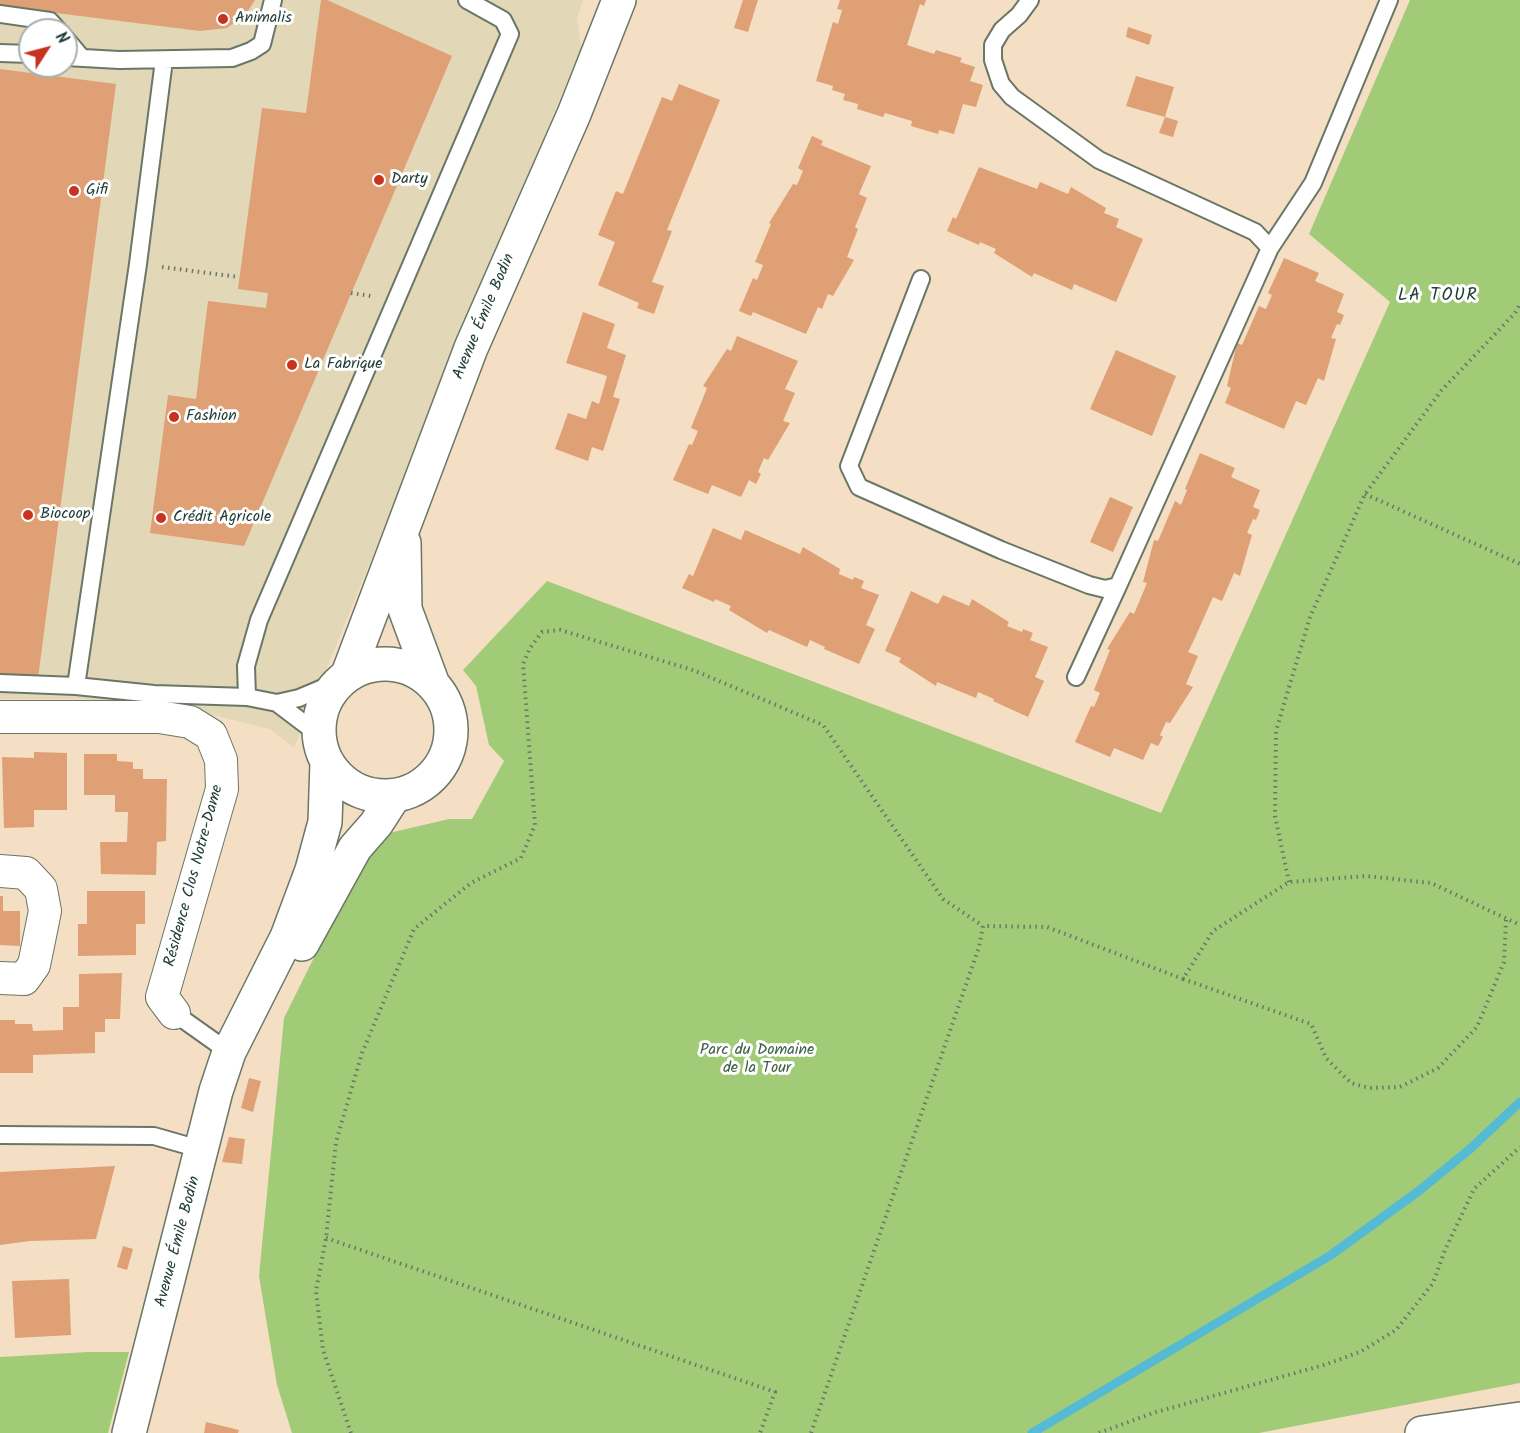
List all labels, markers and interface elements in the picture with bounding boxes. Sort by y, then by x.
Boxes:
place label: Animalis [235,9,292,29]
marker: Animalis [216,12,230,26]
north arrow [18,18,78,78]
text: N [48,27,74,50]
place label: Darty [391,170,428,190]
marker: Darty [372,173,386,187]
place label: Gifi [86,181,108,201]
marker: Gifi [67,184,81,198]
street label: Avenue Émile Bodin [450,251,520,383]
district label: LA TOUR [1398,286,1478,308]
place label: La Fabrique [304,355,383,375]
marker: La Fabrique [285,358,299,372]
place label: Fashion [186,407,237,427]
marker: Fashion [167,410,181,424]
place label: Biocoop [40,505,91,525]
marker: Biocoop [21,508,35,522]
place label: Crédit Agricole [173,508,271,528]
marker: Crédit Agricole [154,511,168,525]
street label: Résidence Clos Notre-Dame [161,783,229,969]
park label: Parc du Domaine de la Tour [700,1041,814,1079]
street label: Avenue Émile Bodin [152,1174,206,1310]

